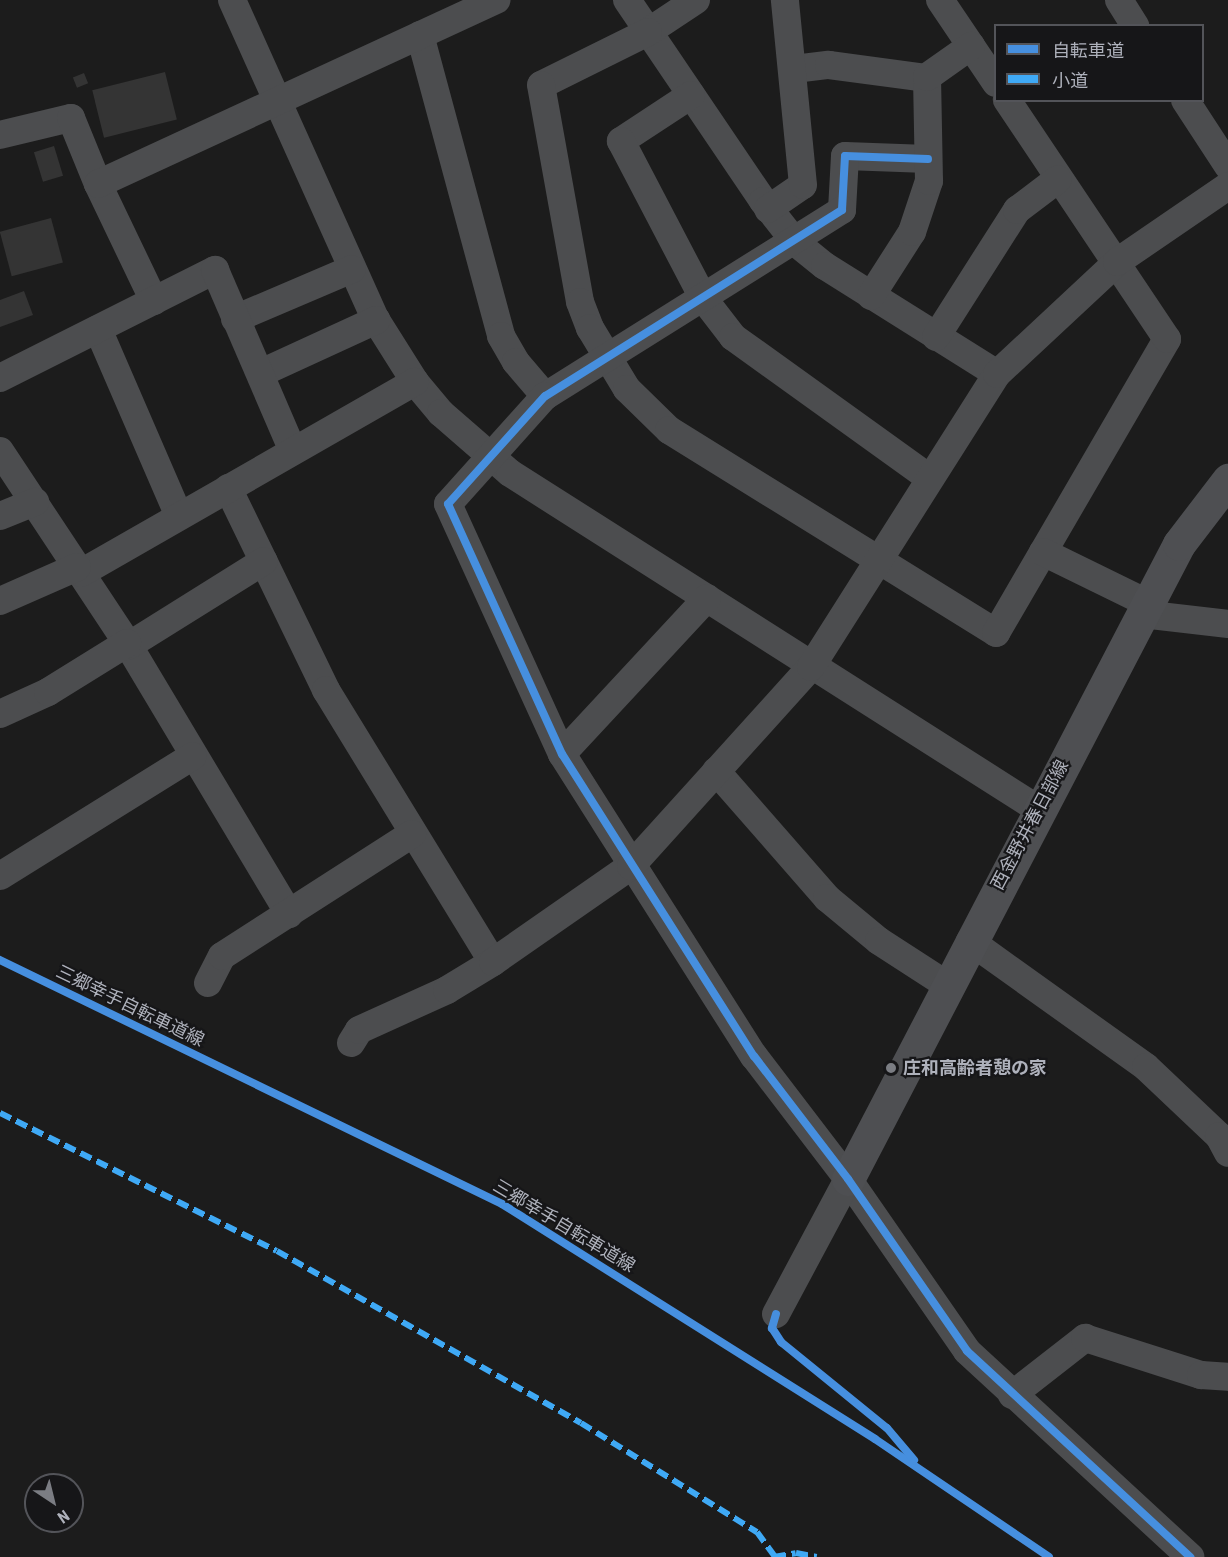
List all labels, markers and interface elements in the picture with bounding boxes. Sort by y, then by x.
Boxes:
legend [994,24,1204,102]
text: 自転車道 [1052,40,1124,61]
text: 小道 [1052,70,1088,91]
street label: 西金野井春日部線 [987,756,1073,894]
street label: 三郷幸手自転車道線 [52,961,208,1051]
place label: 庄和高齢者憩の家 [903,1057,1047,1079]
marker: 庄和高齢者憩の家 [884,1061,898,1075]
street label: 三郷幸手自転車道線 [489,1175,639,1277]
north arrow [24,1473,84,1533]
text: N [54,1506,73,1527]

